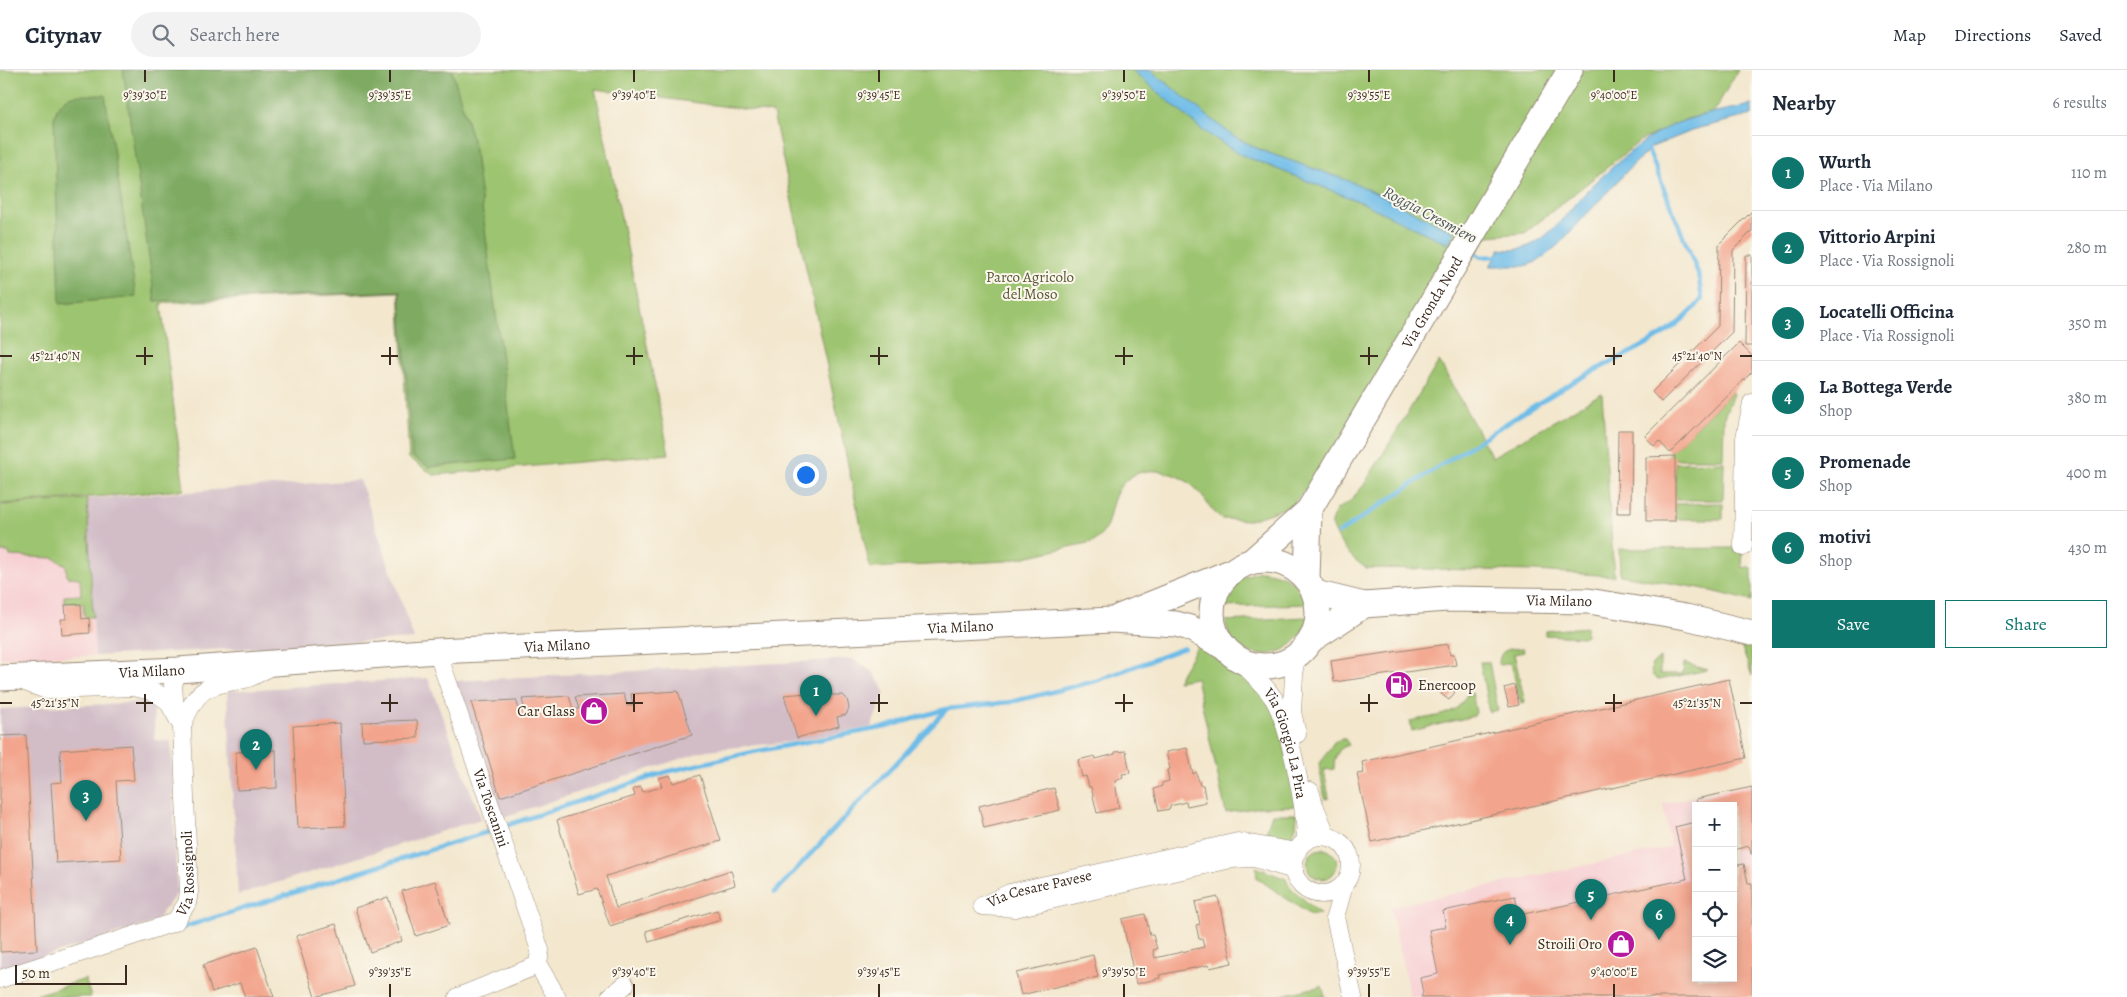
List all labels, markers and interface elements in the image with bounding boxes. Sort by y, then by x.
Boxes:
search box [131,12,481,57]
text: Citynav [25,19,101,51]
icon: search [149,21,177,49]
text: Search here [189,22,280,48]
text: Map [1893,23,1926,47]
text: Directions [1954,23,2031,47]
text: Saved [2059,23,2102,47]
text: 9°39'30"E [123,87,167,103]
text: 9°39'35"E [369,87,411,103]
text: 9°39'40"E [612,87,656,103]
text: 9°39'45"E [858,87,900,103]
text: 9°39'50"E [1102,87,1146,103]
text: 9°39'55"E [1348,87,1390,103]
text: 9°40'00"E [1591,87,1637,103]
text: Nearby [1772,89,1835,117]
text: 6 results [2053,92,2107,114]
text: Wurth [1819,149,1871,175]
text: 1 [1785,162,1791,184]
text: 110 m [2071,162,2107,184]
text: Place · Via Milano [1819,175,1933,197]
water label: Roggia Cresmiero [1379,181,1481,249]
text: Vittorio Arpini [1819,224,1936,250]
text: 2 [1784,237,1792,259]
text: 280 m [2067,237,2107,259]
text: Place · Via Rossignoli [1819,250,1954,272]
street label: Via Gronda Nord [1397,252,1468,353]
park label: Parco Agricolo del Moso [986,267,1074,304]
text: Locatelli Officina [1819,299,1954,325]
text: 3 [1785,312,1791,334]
text: 350 m [2068,312,2107,334]
text: Place · Via Rossignoli [1819,325,1954,347]
text: 45°21'40"N [30,348,80,364]
text: 45°21'40"N [1672,348,1722,364]
text: La Bottega Verde [1819,374,1952,400]
text: 4 [1784,387,1792,409]
text: 380 m [2068,387,2107,409]
text: Shop [1819,400,1852,422]
text: Promenade [1819,449,1911,475]
your location [793,462,819,488]
text: 5 [1785,462,1791,484]
text: 400 m [2066,462,2107,484]
text: Shop [1819,475,1852,497]
text: motivi [1819,524,1871,550]
text: 6 [1784,537,1792,559]
text: 430 m [2068,537,2107,559]
text: Shop [1819,550,1852,572]
street label: Via Milano [1525,590,1594,612]
button: Save [1772,600,1935,648]
button: Share [1945,600,2107,648]
street label: Via Milano [926,615,994,639]
street label: Via Milano [523,634,590,657]
street label: Via Milano [117,660,186,683]
fuel station icon: Enercoop [1384,670,1414,700]
pin: 1 [800,675,832,716]
place label: Enercoop [1418,675,1476,695]
street label: Via Giorgio La Pira [1259,683,1312,800]
text: 45°21'35"N [31,695,80,711]
text: 45°21'35"N [1673,695,1722,711]
shop icon: Car Glass [579,696,609,726]
place label: Car Glass [517,701,575,721]
pin: 2 [240,729,272,770]
street label: Via Toscanini [468,765,514,850]
pin: 3 [70,780,102,821]
map controls [1692,802,1737,982]
button: + [1692,802,1737,847]
street label: Via Rossignoli [171,830,199,921]
button: − [1692,847,1737,892]
street label: Via Cesare Pavese [983,865,1094,913]
pin: 5 [1575,879,1607,920]
button: locate [1692,892,1737,937]
pin: 6 [1643,899,1675,940]
pin: 4 [1494,904,1526,945]
shop icon: Stroili Oro [1606,929,1636,959]
place label: Stroili Oro [1537,934,1602,954]
button: layers [1692,937,1737,982]
scale bar [15,962,128,985]
text: 50 m [22,964,50,983]
text: 9°39'35"E [369,964,411,980]
text: 9°39'40"E [612,964,656,980]
text: 9°39'45"E [858,964,900,980]
text: 9°39'50"E [1102,964,1146,980]
text: 9°39'55"E [1348,964,1390,980]
text: 9°40'00"E [1591,964,1637,980]

